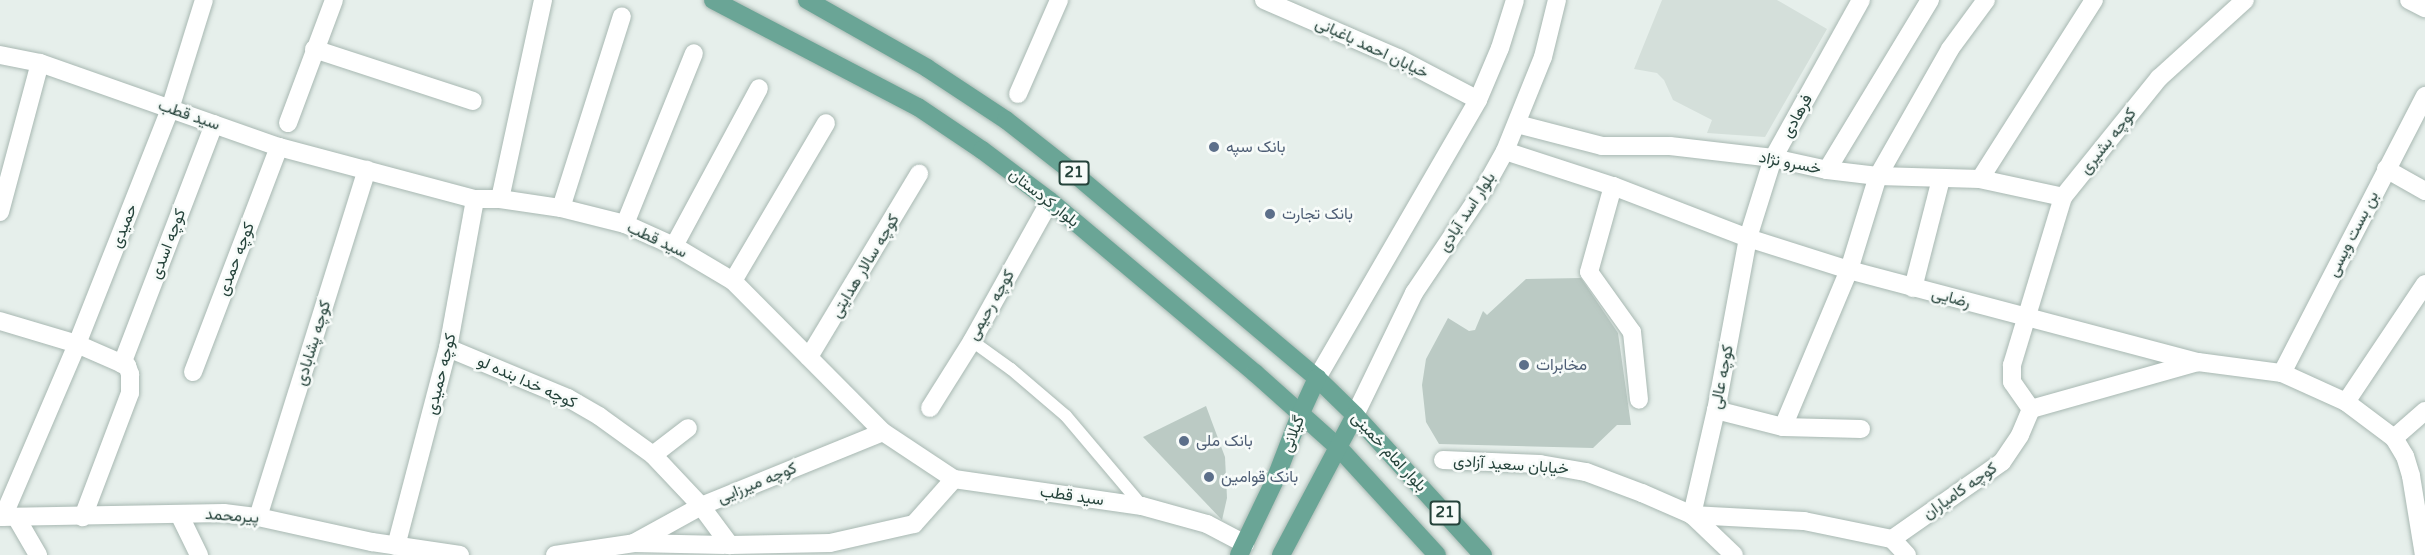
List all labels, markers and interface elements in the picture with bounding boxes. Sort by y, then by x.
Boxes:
street label: خیابان احمد باغبانی [1312,13,1432,83]
street label: فرهادی [1777,91,1817,141]
street label: سید قطب [156,95,222,135]
street label: کوچه بشیری [2076,104,2140,178]
place label: بانک سپه [1226,137,1285,157]
marker: بانک سپه [1207,140,1221,154]
street label: خسرو نژاد [1757,148,1823,178]
road number: 21 [1058,161,1090,185]
street label: بلوار کردستان [1005,165,1083,231]
street label: بلوار اسد آبادی [1434,169,1500,255]
street label: بن بست ویسی [2323,188,2383,280]
street label: حمیدی [107,201,141,251]
place label: بانک تجارت [1282,204,1353,224]
street label: کوچه اسدی [146,206,190,282]
marker: بانک تجارت [1263,207,1277,221]
street label: کوچه سالار هدایتی [827,211,903,321]
street label: سید قطب [624,218,690,262]
street label: کوچه حمدی [213,220,259,298]
street label: کوچه رحیمی [963,266,1019,344]
street label: رضایی [1930,284,1972,312]
street label: کوچه پشابادی [291,298,335,388]
street label: کوچه حمیدی [422,331,460,417]
street label: کوچه عالی [1706,343,1738,411]
street label: کوچه خدا بنده لو [474,352,580,412]
place label: مخابرات [1536,355,1587,375]
marker: مخابرات [1517,358,1531,372]
street label: بلوار امام خمینی [1347,408,1431,496]
street label: گیلانی [1277,413,1309,455]
place label: بانک ملی [1196,431,1253,451]
marker: بانک ملی [1177,434,1191,448]
street label: خیابان سعید آزادی [1453,451,1569,479]
street label: کوچه میرزایی [715,458,799,508]
street label: کوچه کامیاران [1919,458,2001,524]
place label: بانک قوامین [1221,467,1298,487]
marker: بانک قوامین [1202,470,1216,484]
street label: سید قطب [1039,482,1105,510]
road number: 21 [1428,501,1462,525]
street label: پیرمحمد [204,505,260,527]

